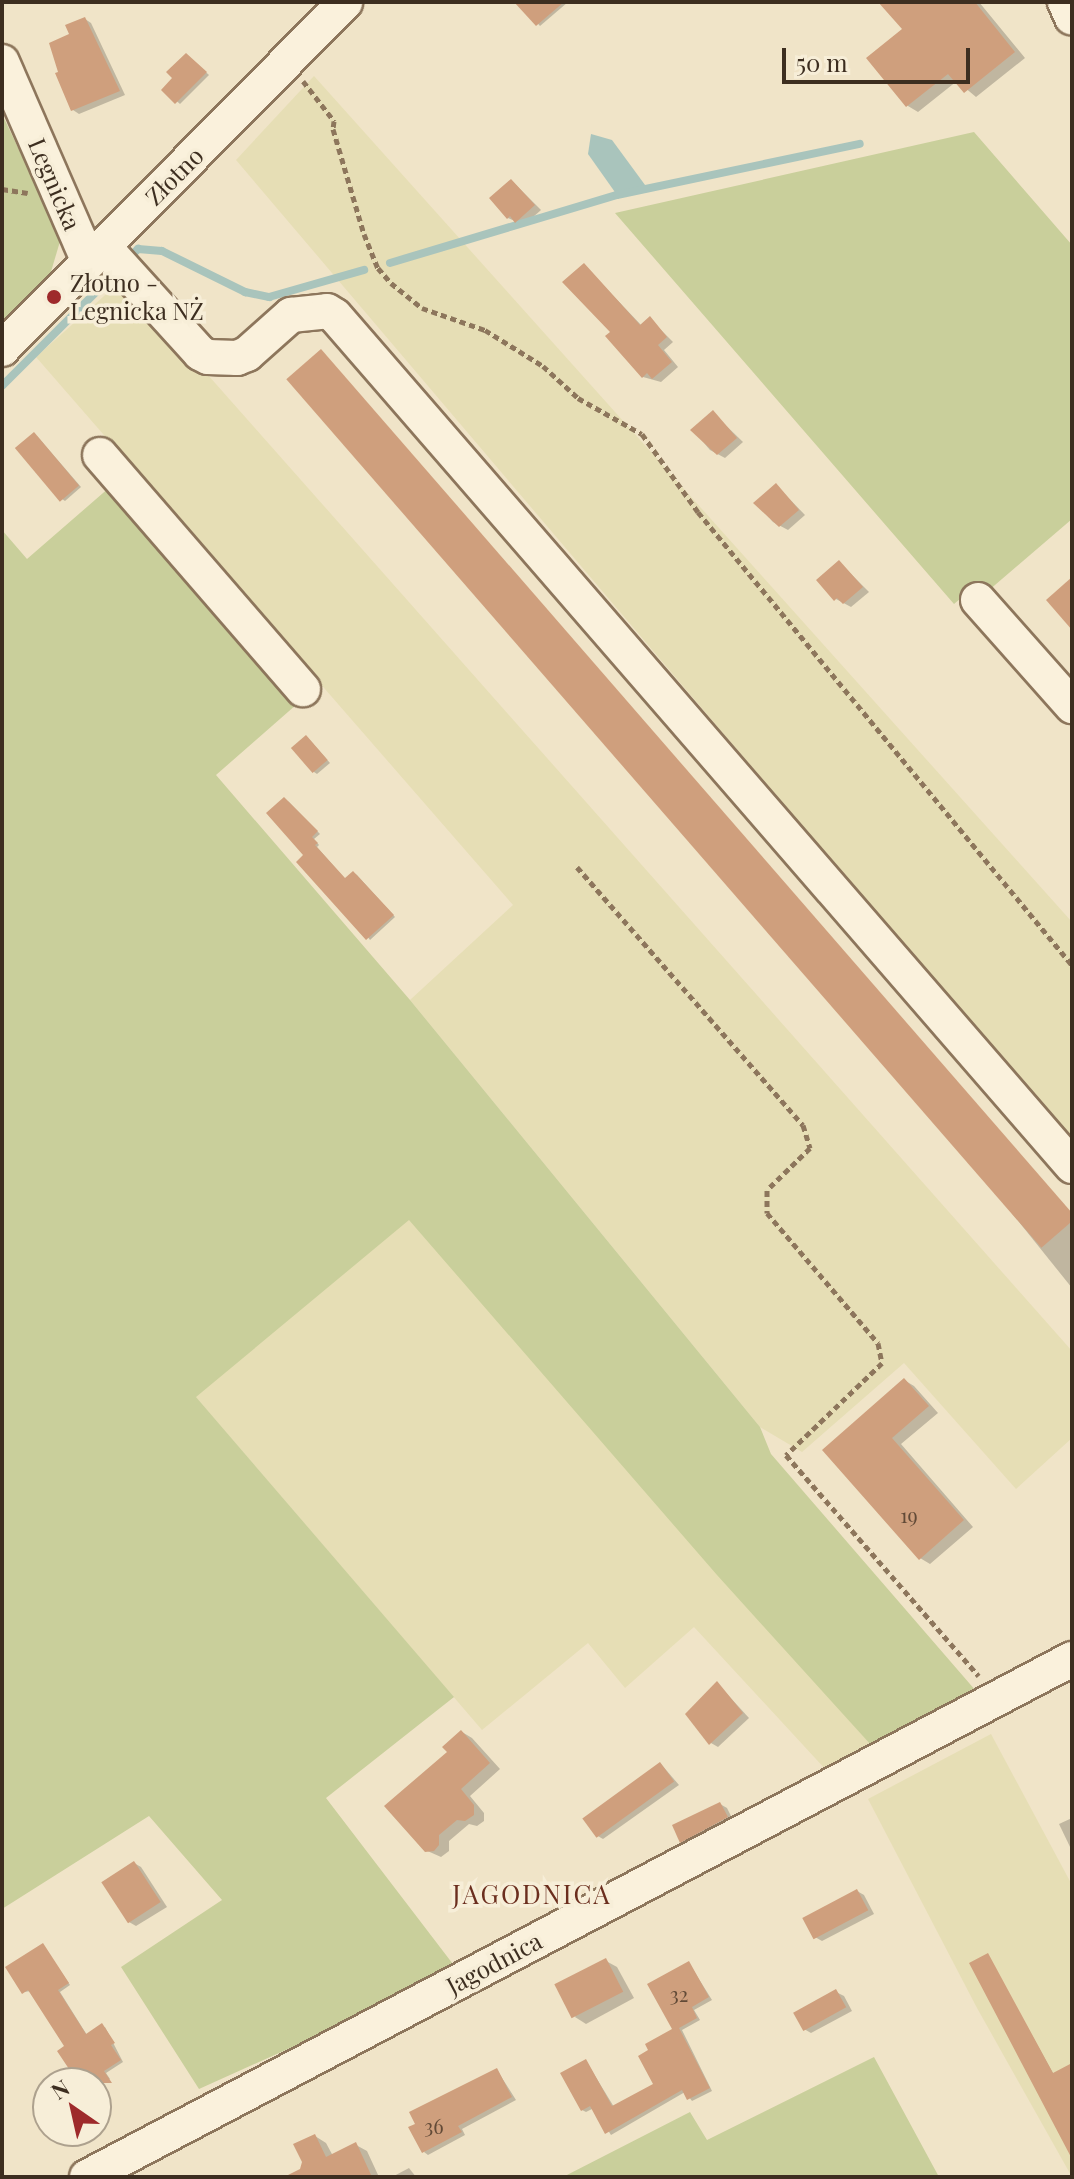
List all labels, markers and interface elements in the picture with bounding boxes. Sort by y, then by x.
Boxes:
scale bar [786,32,974,82]
text: 50 m [796,46,848,78]
street label: Legnicka [23,134,87,234]
street label: Złotno [139,141,209,211]
place label: Złotno - Legnicka NŻ [70,269,204,325]
marker: Złotno - Legnicka NŻ [45,288,63,306]
house number: 19 [900,1502,918,1526]
district label: JAGODNICA [452,1878,612,1910]
street label: Jagodnica [441,1926,547,2000]
house number: 32 [670,1981,688,2005]
north arrow [32,2067,112,2147]
text: N [45,2072,75,2106]
house number: 36 [424,2113,444,2137]

